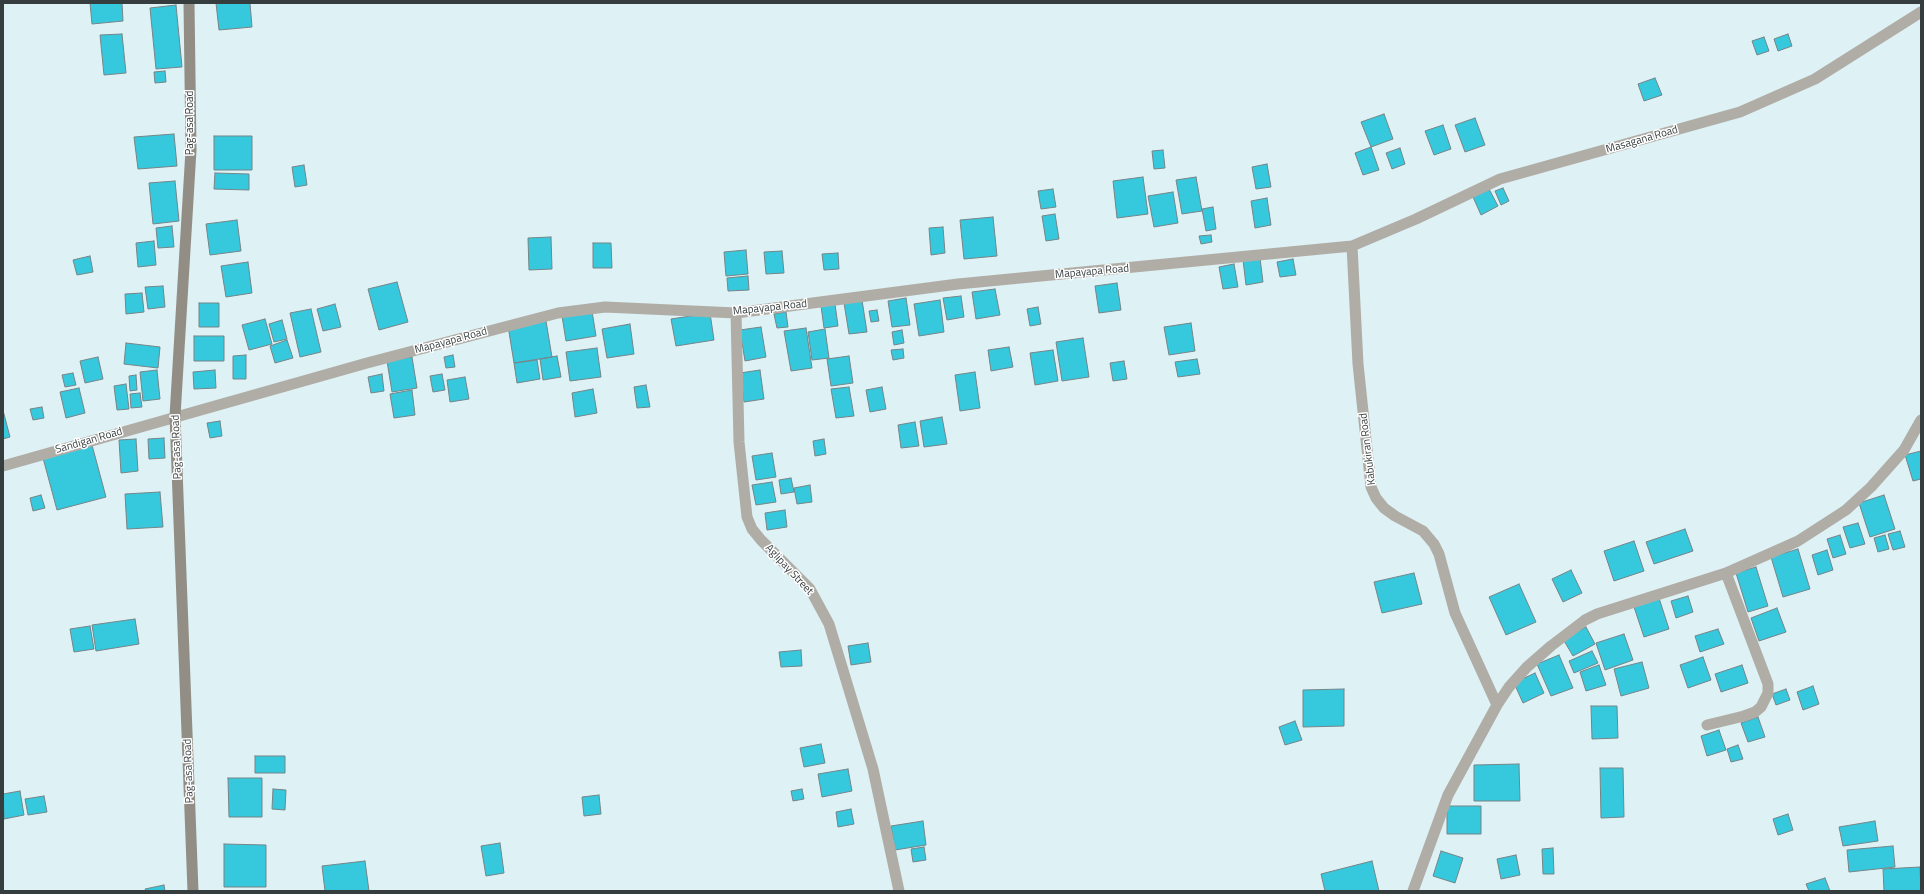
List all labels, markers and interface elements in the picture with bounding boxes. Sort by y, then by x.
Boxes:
street label: Pag-asa Road [183,91,197,155]
street label: Masagana Road [1605,123,1679,157]
street label: Mapayapa Road [1054,262,1130,282]
street label: Mapayapa Road [732,298,808,318]
street label: Mapayapa Road [413,325,489,357]
street label: Kabukiran Road [1357,412,1379,486]
street label: Pag-asa Road [169,414,185,480]
street label: Sandigan Road [54,425,124,457]
street label: Aglipay Street [762,542,816,598]
street label: Pag-asa Road [181,738,197,804]

